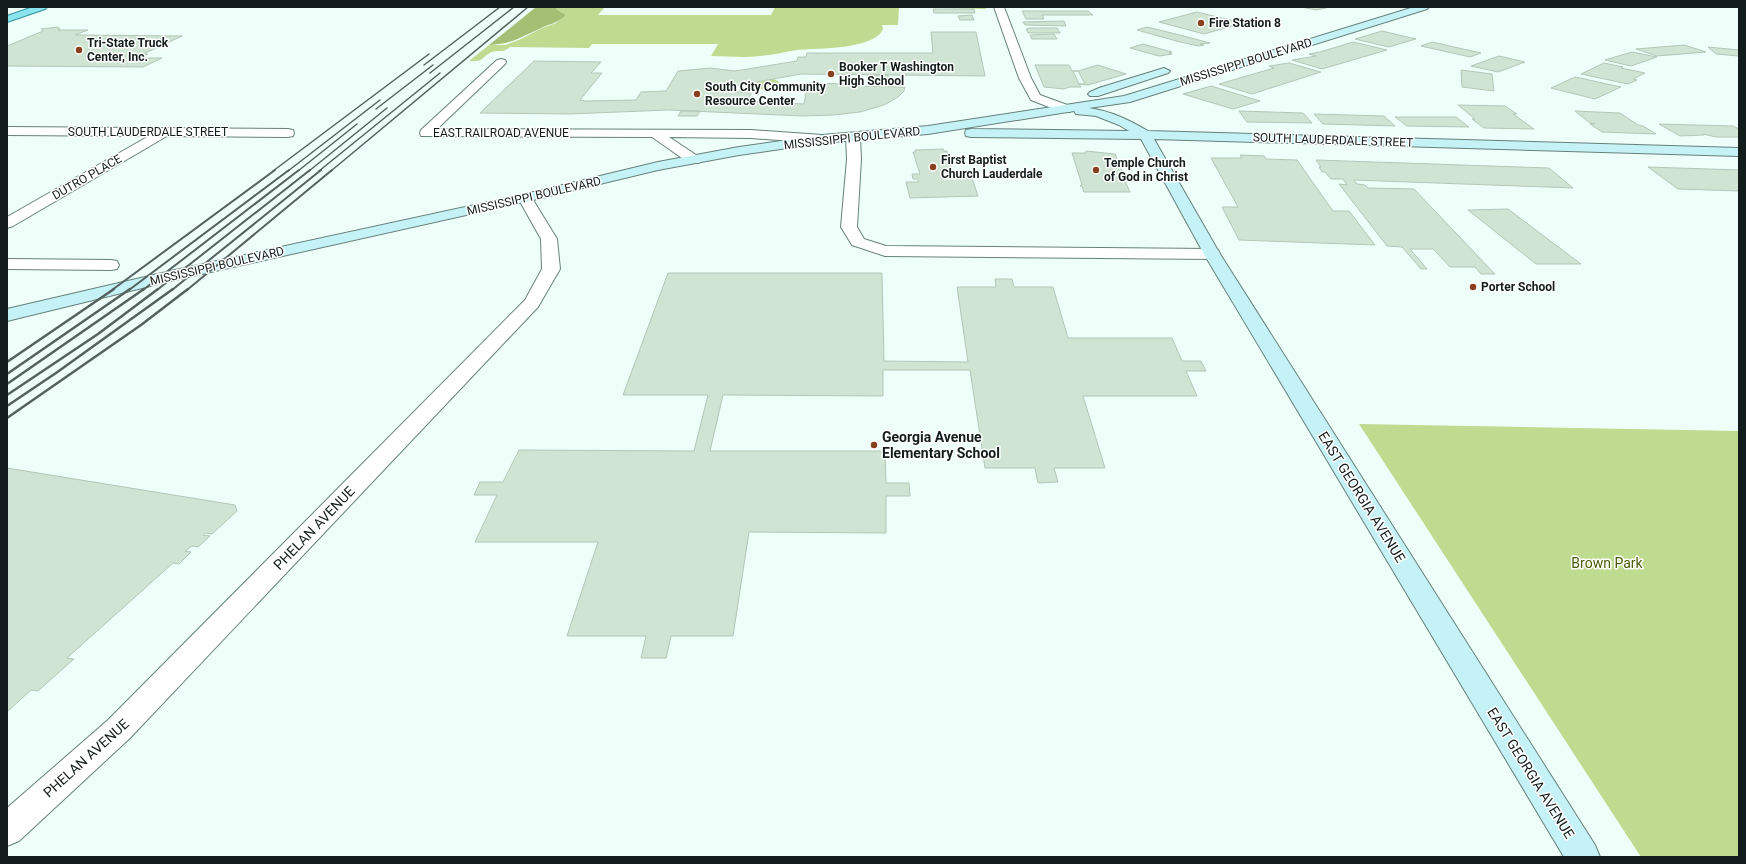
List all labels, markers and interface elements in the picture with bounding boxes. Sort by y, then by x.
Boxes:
place label: Fire Station 8 [1209,16,1281,30]
marker: Fire Station 8 [1196,18,1206,28]
street label: MISSISSIPPI BOULEVARD [1178,35,1314,89]
place label: Tri-State Truck Center, Inc. [87,36,169,64]
marker: Tri-State Truck Center, Inc. [74,45,84,55]
place label: Booker T Washington High School [839,60,954,88]
marker: Booker T Washington High School [826,69,836,79]
place label: South City Community Resource Center [705,80,827,108]
marker: South City Community Resource Center [692,89,702,99]
street label: MISSISSIPPI BOULEVARD [783,124,921,152]
street label: SOUTH LAUDERDALE STREET [68,125,228,139]
street label: EAST RAILROAD AVENUE [433,126,569,140]
street label: SOUTH LAUDERDALE STREET [1253,130,1413,150]
street label: DUTRO PLACE [50,151,124,203]
place label: First Baptist Church Lauderdale [941,153,1043,181]
place label: Temple Church of God in Christ [1104,156,1188,184]
marker: First Baptist Church Lauderdale [928,162,938,172]
marker: Temple Church of God in Christ [1091,165,1101,175]
street label: MISSISSIPPI BOULEVARD [466,174,603,218]
street label: MISSISSIPPI BOULEVARD [149,244,286,288]
place label: Porter School [1481,280,1555,294]
marker: Porter School [1468,282,1478,292]
place label: Georgia Avenue Elementary School [882,429,1000,461]
street label: EAST GEORGIA AVENUE [1315,429,1409,565]
marker: Georgia Avenue Elementary School [869,440,879,450]
street label: PHELAN AVENUE [270,483,358,573]
park label: Brown Park [1571,555,1644,571]
street label: EAST GEORGIA AVENUE [1484,705,1578,841]
street label: PHELAN AVENUE [40,715,132,801]

